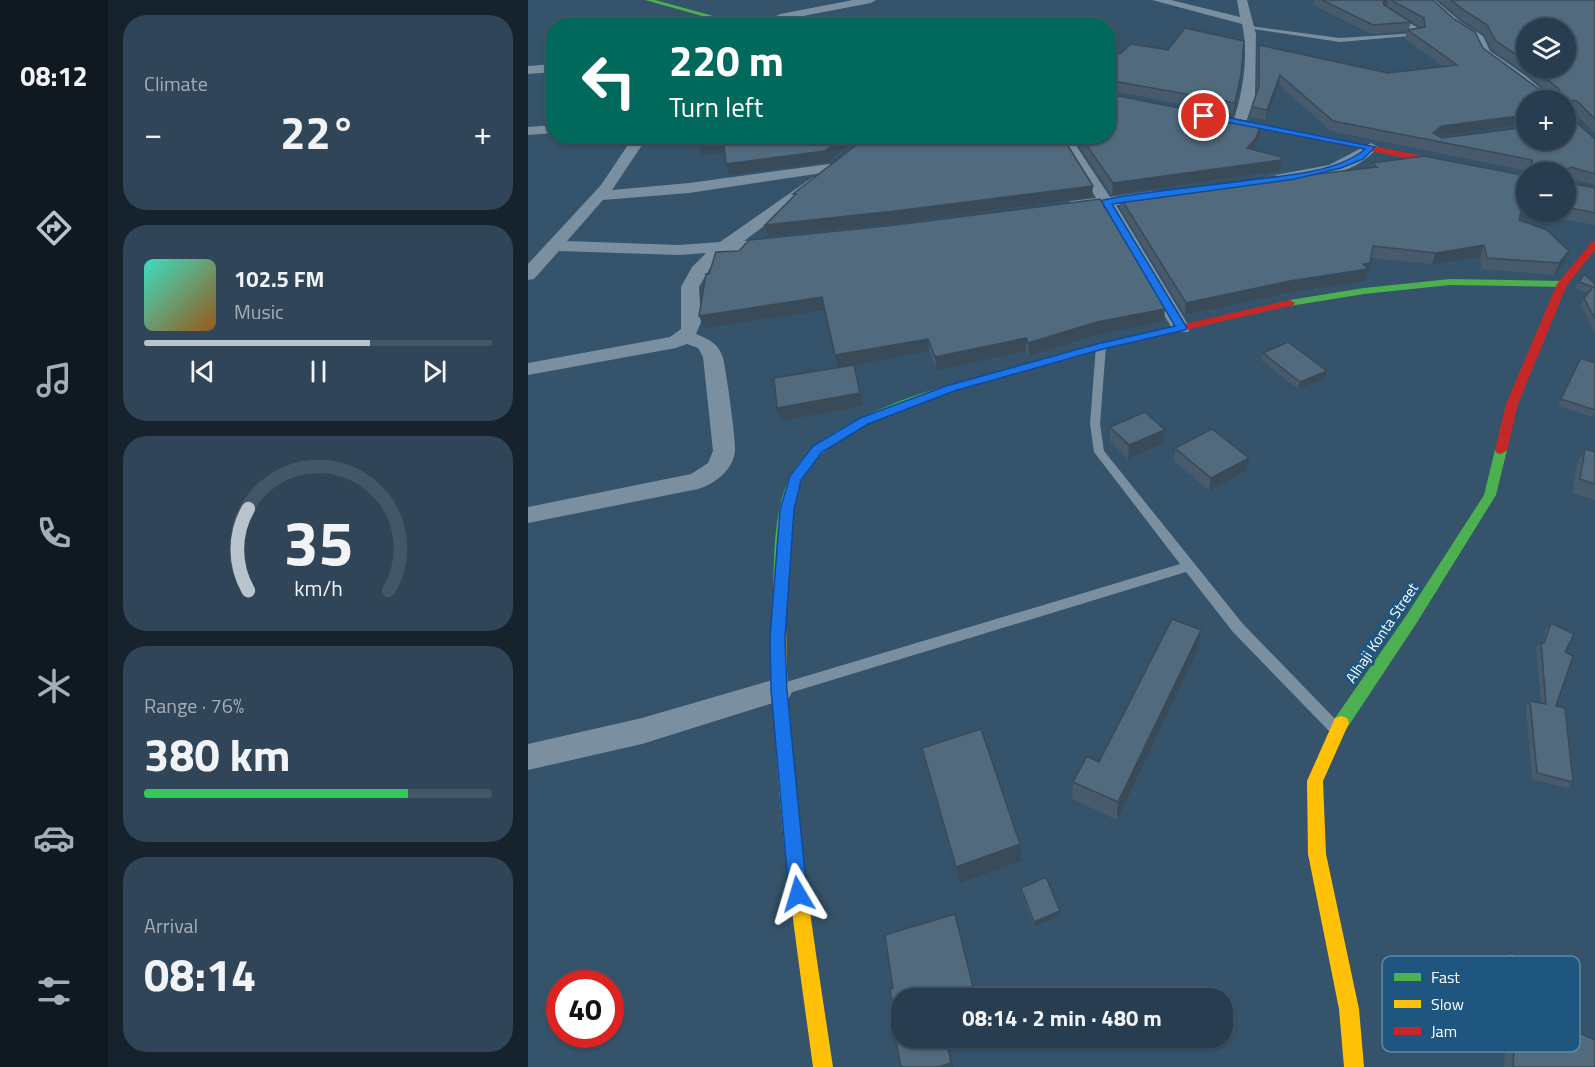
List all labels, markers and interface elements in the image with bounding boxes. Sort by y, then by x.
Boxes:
map controls [1516,18,1576,222]
button: layers [1516,18,1576,78]
text: 220 m [669,28,784,92]
icon: left [570,42,648,120]
text: 08:12 [20,55,88,96]
text: Climate [144,68,208,99]
text: Turn left [669,86,763,127]
pin [1178,90,1229,141]
button: + [1516,90,1576,150]
text: 22° [280,98,356,166]
icon: arrive [1187,99,1220,132]
text: − [144,108,162,158]
text: + [474,108,492,158]
button: − [1516,162,1576,222]
icon: directions [33,207,75,249]
text: 102.5 FM [234,262,324,296]
text: Music [234,296,284,327]
icon: previous [186,355,219,388]
icon: pause [302,355,335,388]
icon: next [418,355,451,388]
icon: music [33,359,75,401]
text: 35 [283,494,353,589]
icon: phone [33,512,75,554]
text: km/h [294,572,342,604]
street label: Alhaji Konta Street [1339,577,1424,688]
icon: climate [33,665,75,707]
text: Range · 76% [144,690,244,721]
text: 380 km [144,720,290,788]
icon: car [33,817,75,859]
position arrow [766,862,830,926]
text: Arrival [144,910,198,941]
text: 08:14 [144,940,256,1008]
legend [1382,956,1580,1052]
text: Fast [1431,965,1460,989]
icon: filters [33,970,75,1012]
speed limit sign: 40 [546,970,624,1048]
text: Slow [1431,992,1464,1016]
text: 08:14 · 2 min · 480 m [962,1001,1162,1035]
text: Jam [1431,1019,1457,1043]

